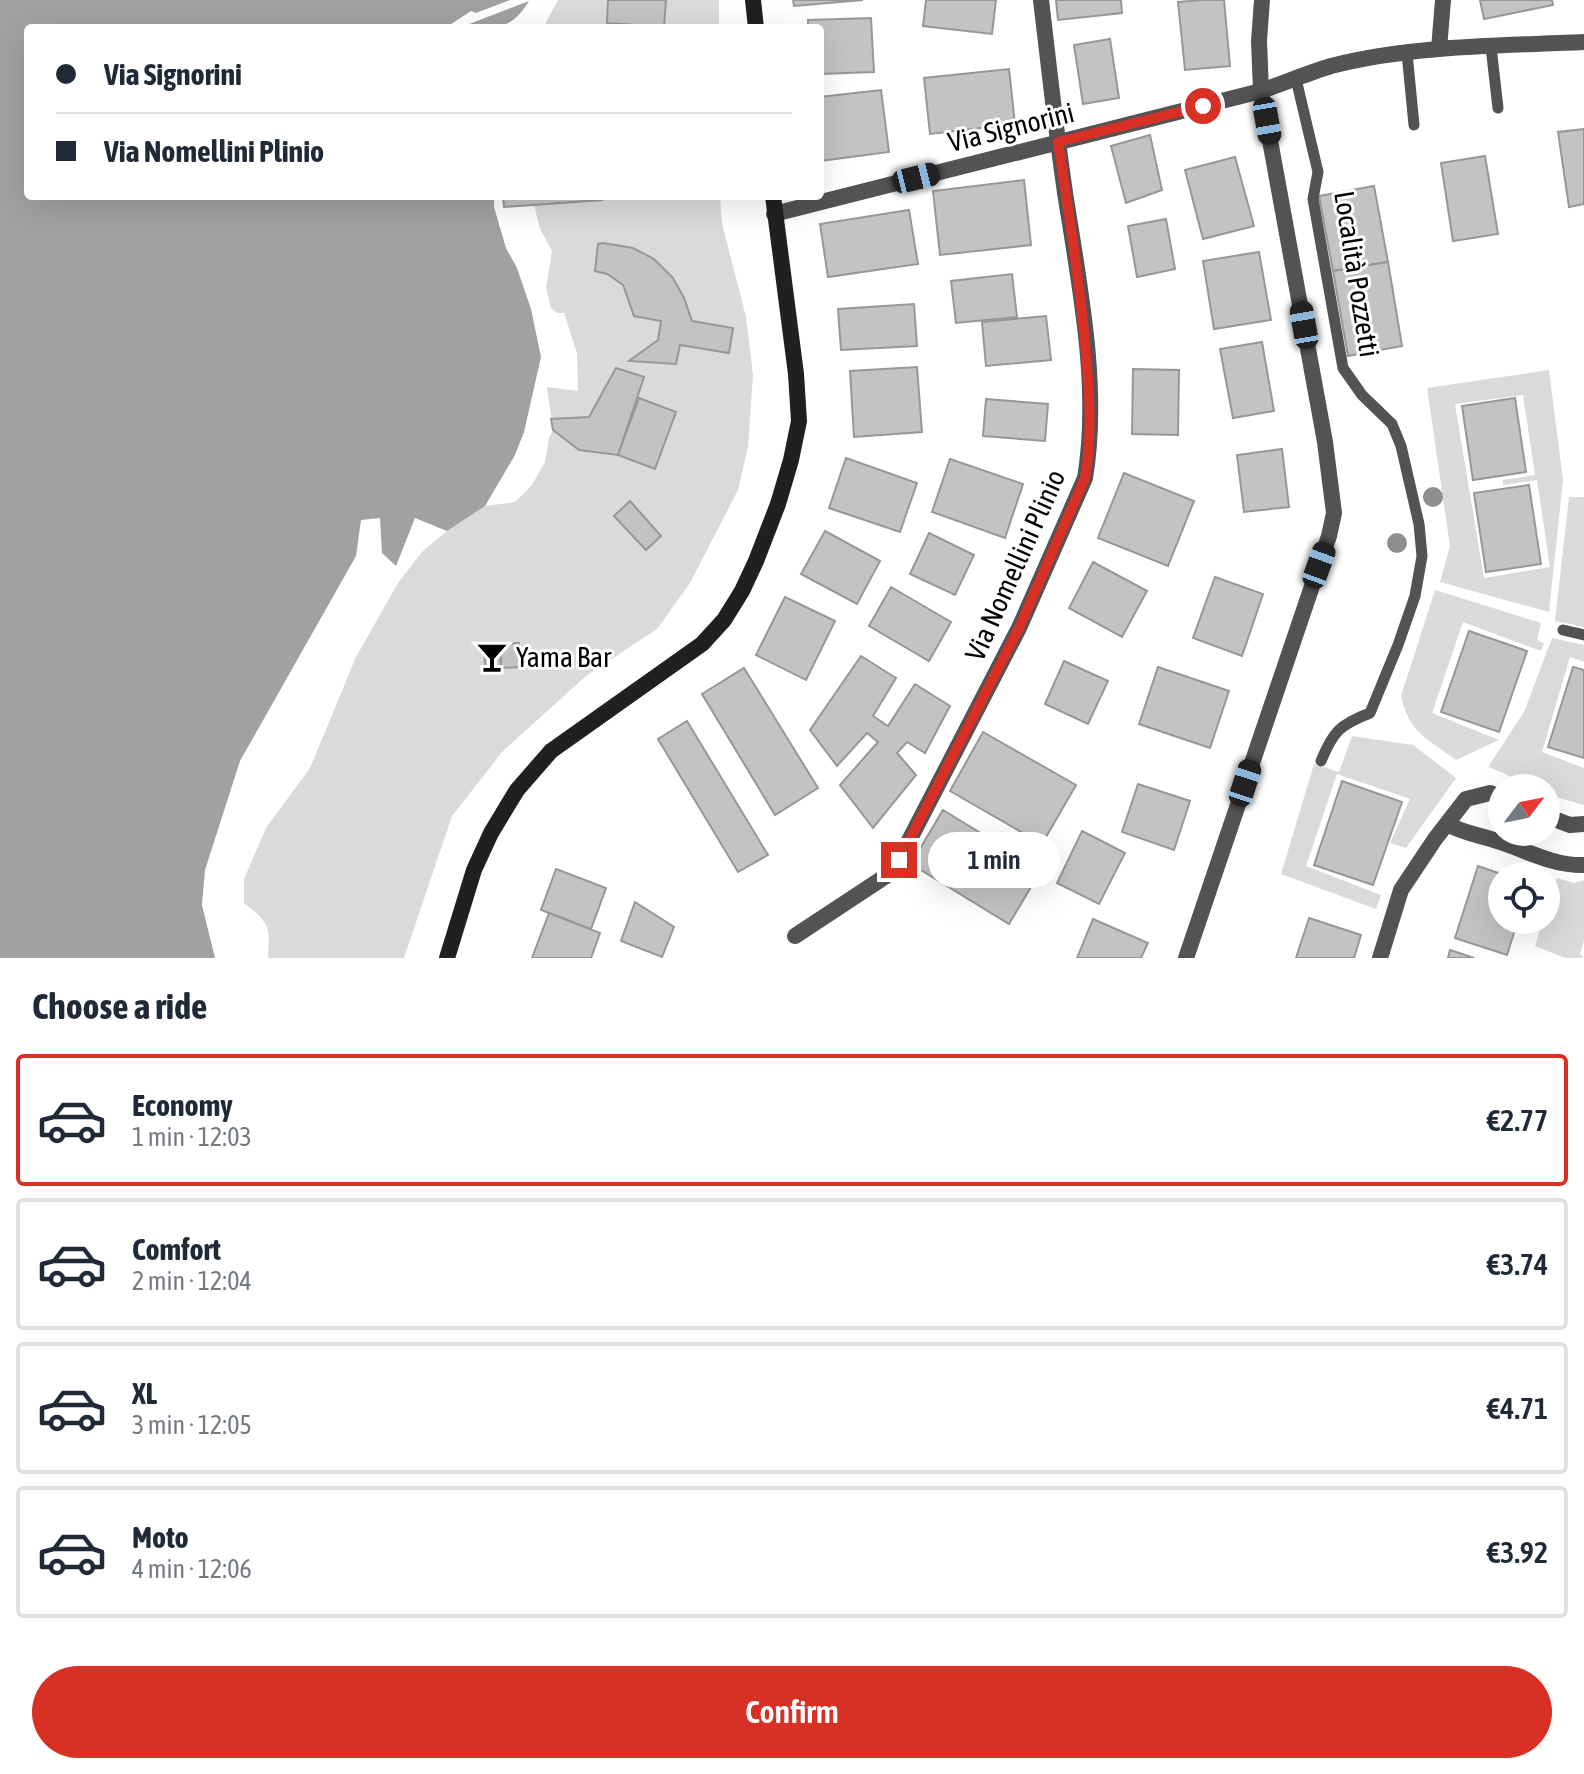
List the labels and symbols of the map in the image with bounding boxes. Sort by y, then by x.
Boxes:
route start [1185,88,1221,124]
car [1251,95,1283,147]
street label: Via Signorini [945,96,1077,158]
car [890,161,942,195]
street label: Località Pozzetti [1328,189,1386,359]
car [1288,299,1320,351]
street label: Via Nomellini Plinio [959,465,1071,665]
car [1300,538,1338,592]
bar icon: Yama Bar [475,640,509,674]
place label: Yama Bar [516,641,612,673]
car [1226,756,1264,810]
north arrow [1488,774,1560,846]
callout: 1 min [927,832,1059,888]
route end [881,842,917,878]

